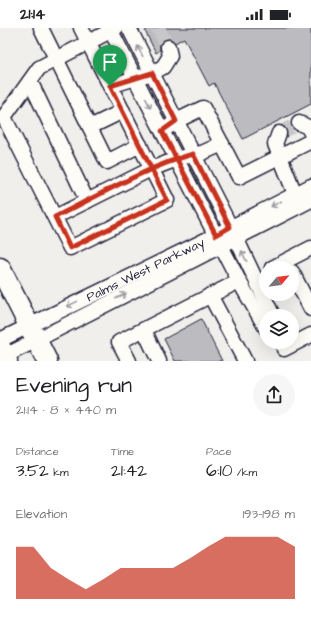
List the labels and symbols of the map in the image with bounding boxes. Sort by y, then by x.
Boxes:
pin [93,45,127,86]
one-way arrow [136,45,144,57]
one-way arrow [145,97,152,109]
one-way arrow [270,201,282,208]
street label: Palms West Parkway [83,233,208,307]
one-way arrow [240,250,247,262]
north arrow [259,261,299,301]
one-way arrow [115,292,127,300]
one-way arrow [66,301,78,308]

